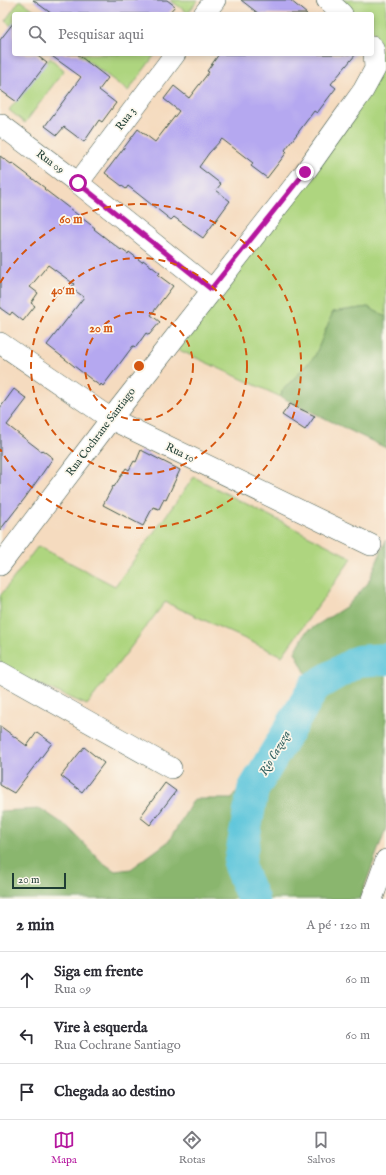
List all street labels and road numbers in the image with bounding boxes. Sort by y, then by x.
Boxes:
street label: Rua 3 [113,105,139,133]
street label: Rua 09 [33,147,67,177]
street label: Rua Cochrane Santiago [63,385,139,479]
street label: Rua 10 [163,440,197,466]

